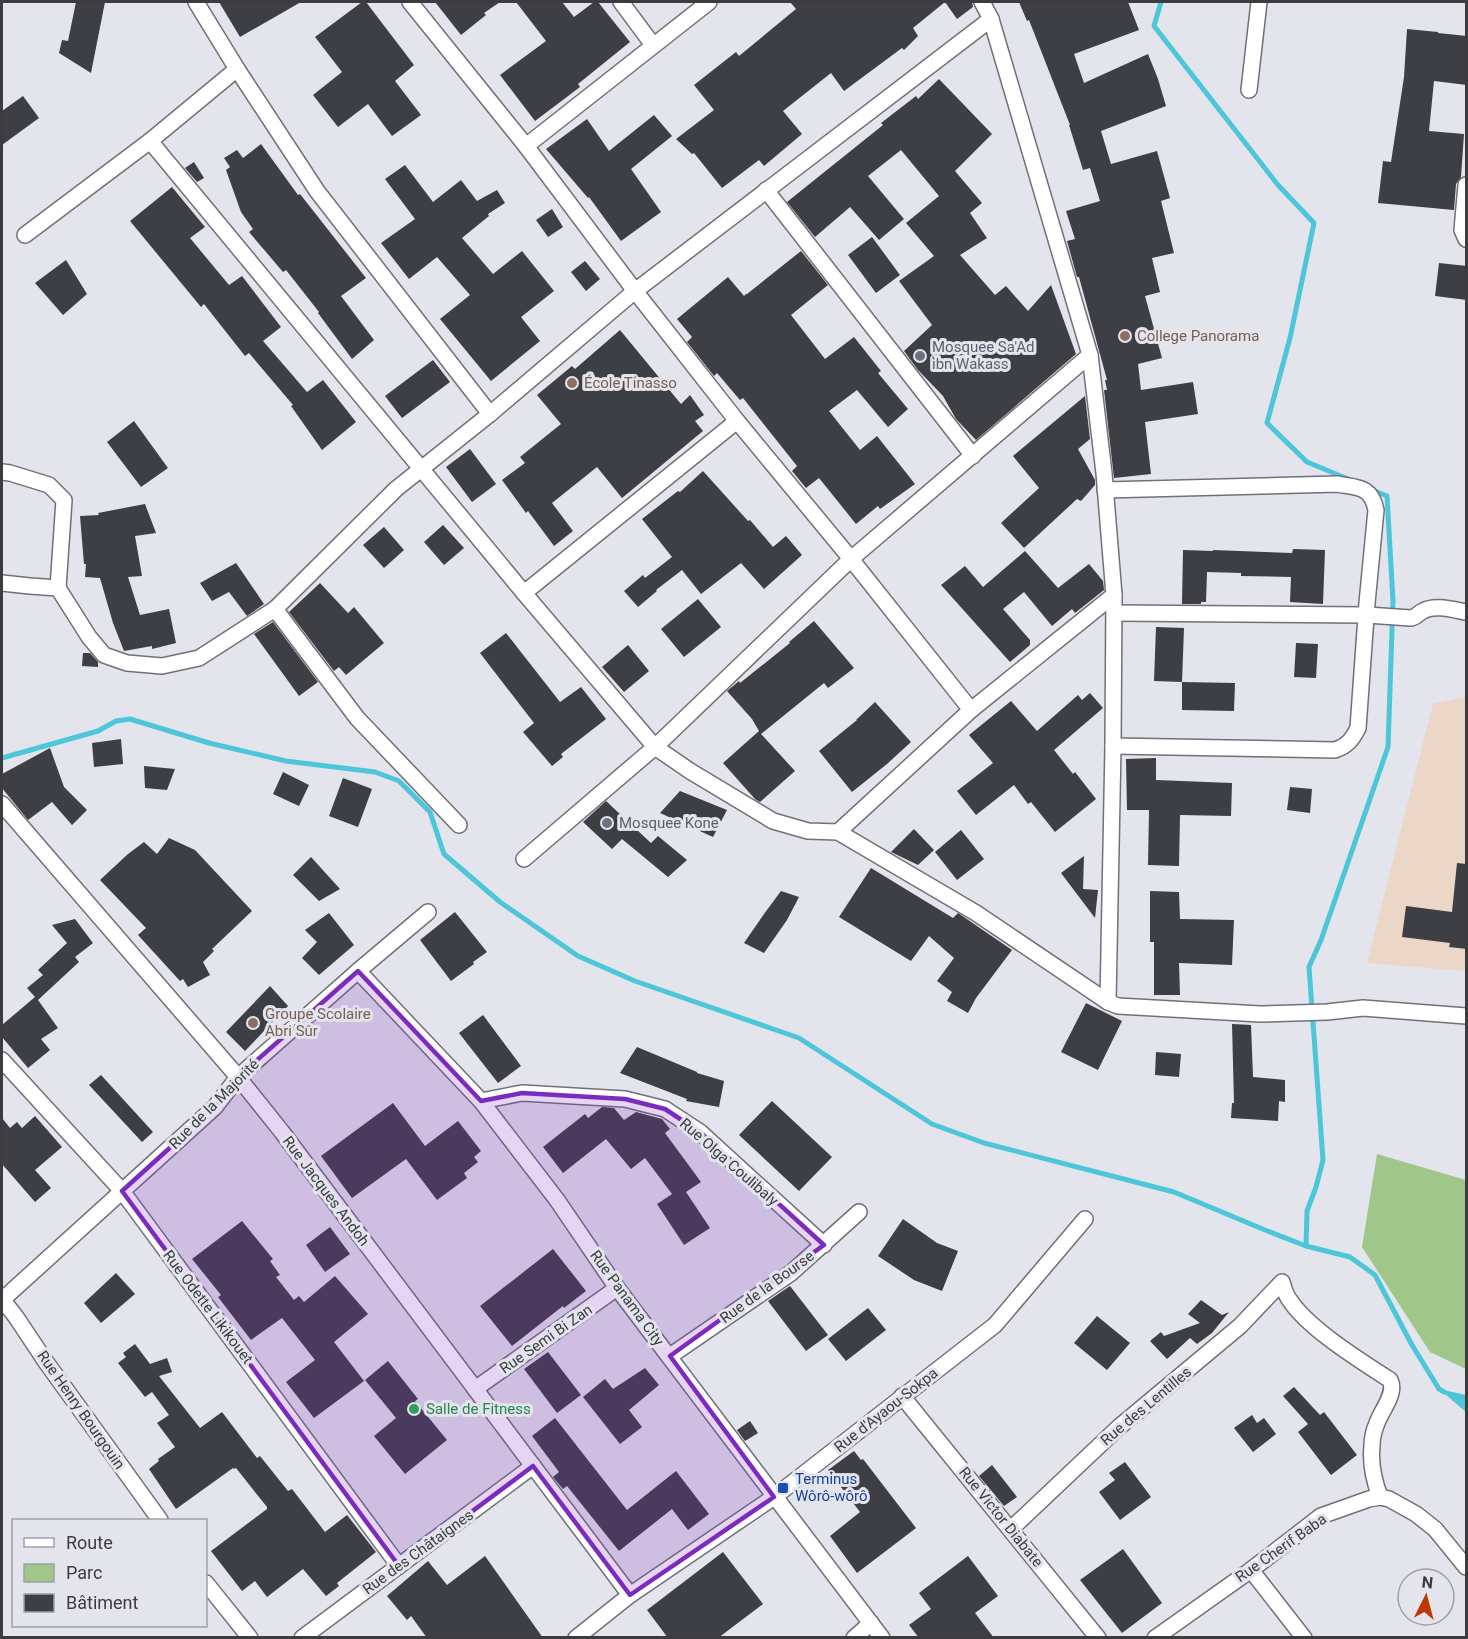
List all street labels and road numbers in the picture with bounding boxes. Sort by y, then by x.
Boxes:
street label: Rue de la Majorité [165,1055,263,1153]
street label: Rue Olga Coulibaly [676,1114,782,1210]
street label: Rue Jacques Andoh [279,1132,373,1250]
street label: Rue Odette Likikouet [159,1247,257,1367]
street label: Rue Panama City [586,1247,668,1349]
street label: Rue de la Bourse [716,1247,818,1327]
street label: Rue Semi Bi Zan [496,1300,596,1378]
street label: Rue Henry Bourgouin [33,1347,129,1473]
street label: Rue des Lentilles [1097,1363,1195,1449]
street label: Rue d'Ayaou-Sokpa [831,1364,941,1456]
street label: Rue Victor Diabate [955,1463,1047,1571]
street label: Rue des Châtaignes [359,1506,477,1598]
street label: Rue Cherif Baba [1232,1510,1330,1586]

